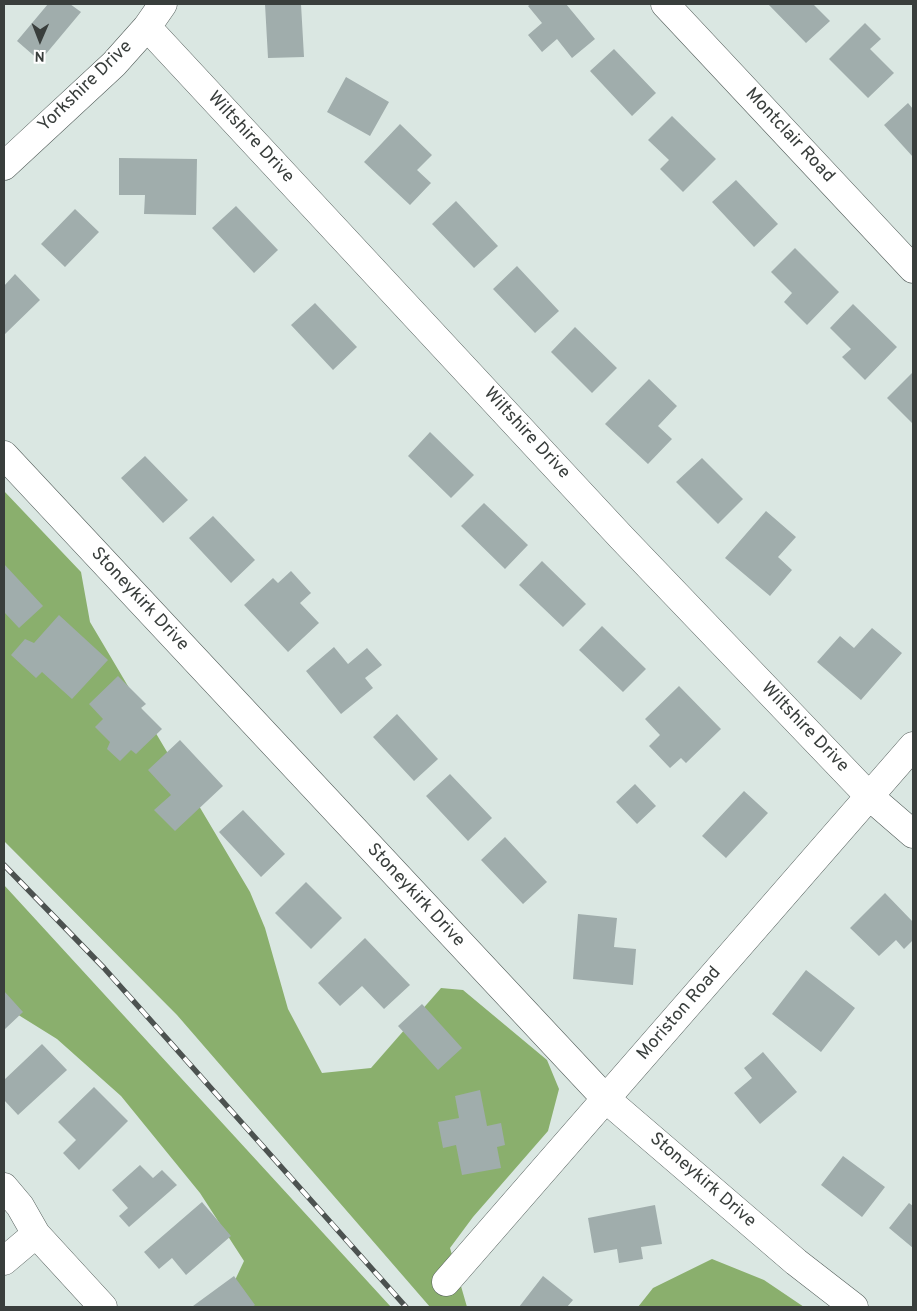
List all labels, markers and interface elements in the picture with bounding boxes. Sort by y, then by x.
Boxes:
north arrow [15,15,65,65]
street label: Yorkshire Drive [35,37,137,137]
text: N [35,47,45,64]
street label: Montclair Road [740,84,838,188]
street label: Wiltshire Drive [202,88,298,188]
street label: Wiltshire Drive [478,384,574,484]
street label: Stoneykirk Drive [85,544,193,656]
street label: Wiltshire Drive [755,678,853,778]
street label: Stoneykirk Drive [361,840,469,952]
street label: Moriston Road [634,963,726,1065]
street label: Stoneykirk Drive [644,1129,760,1233]

